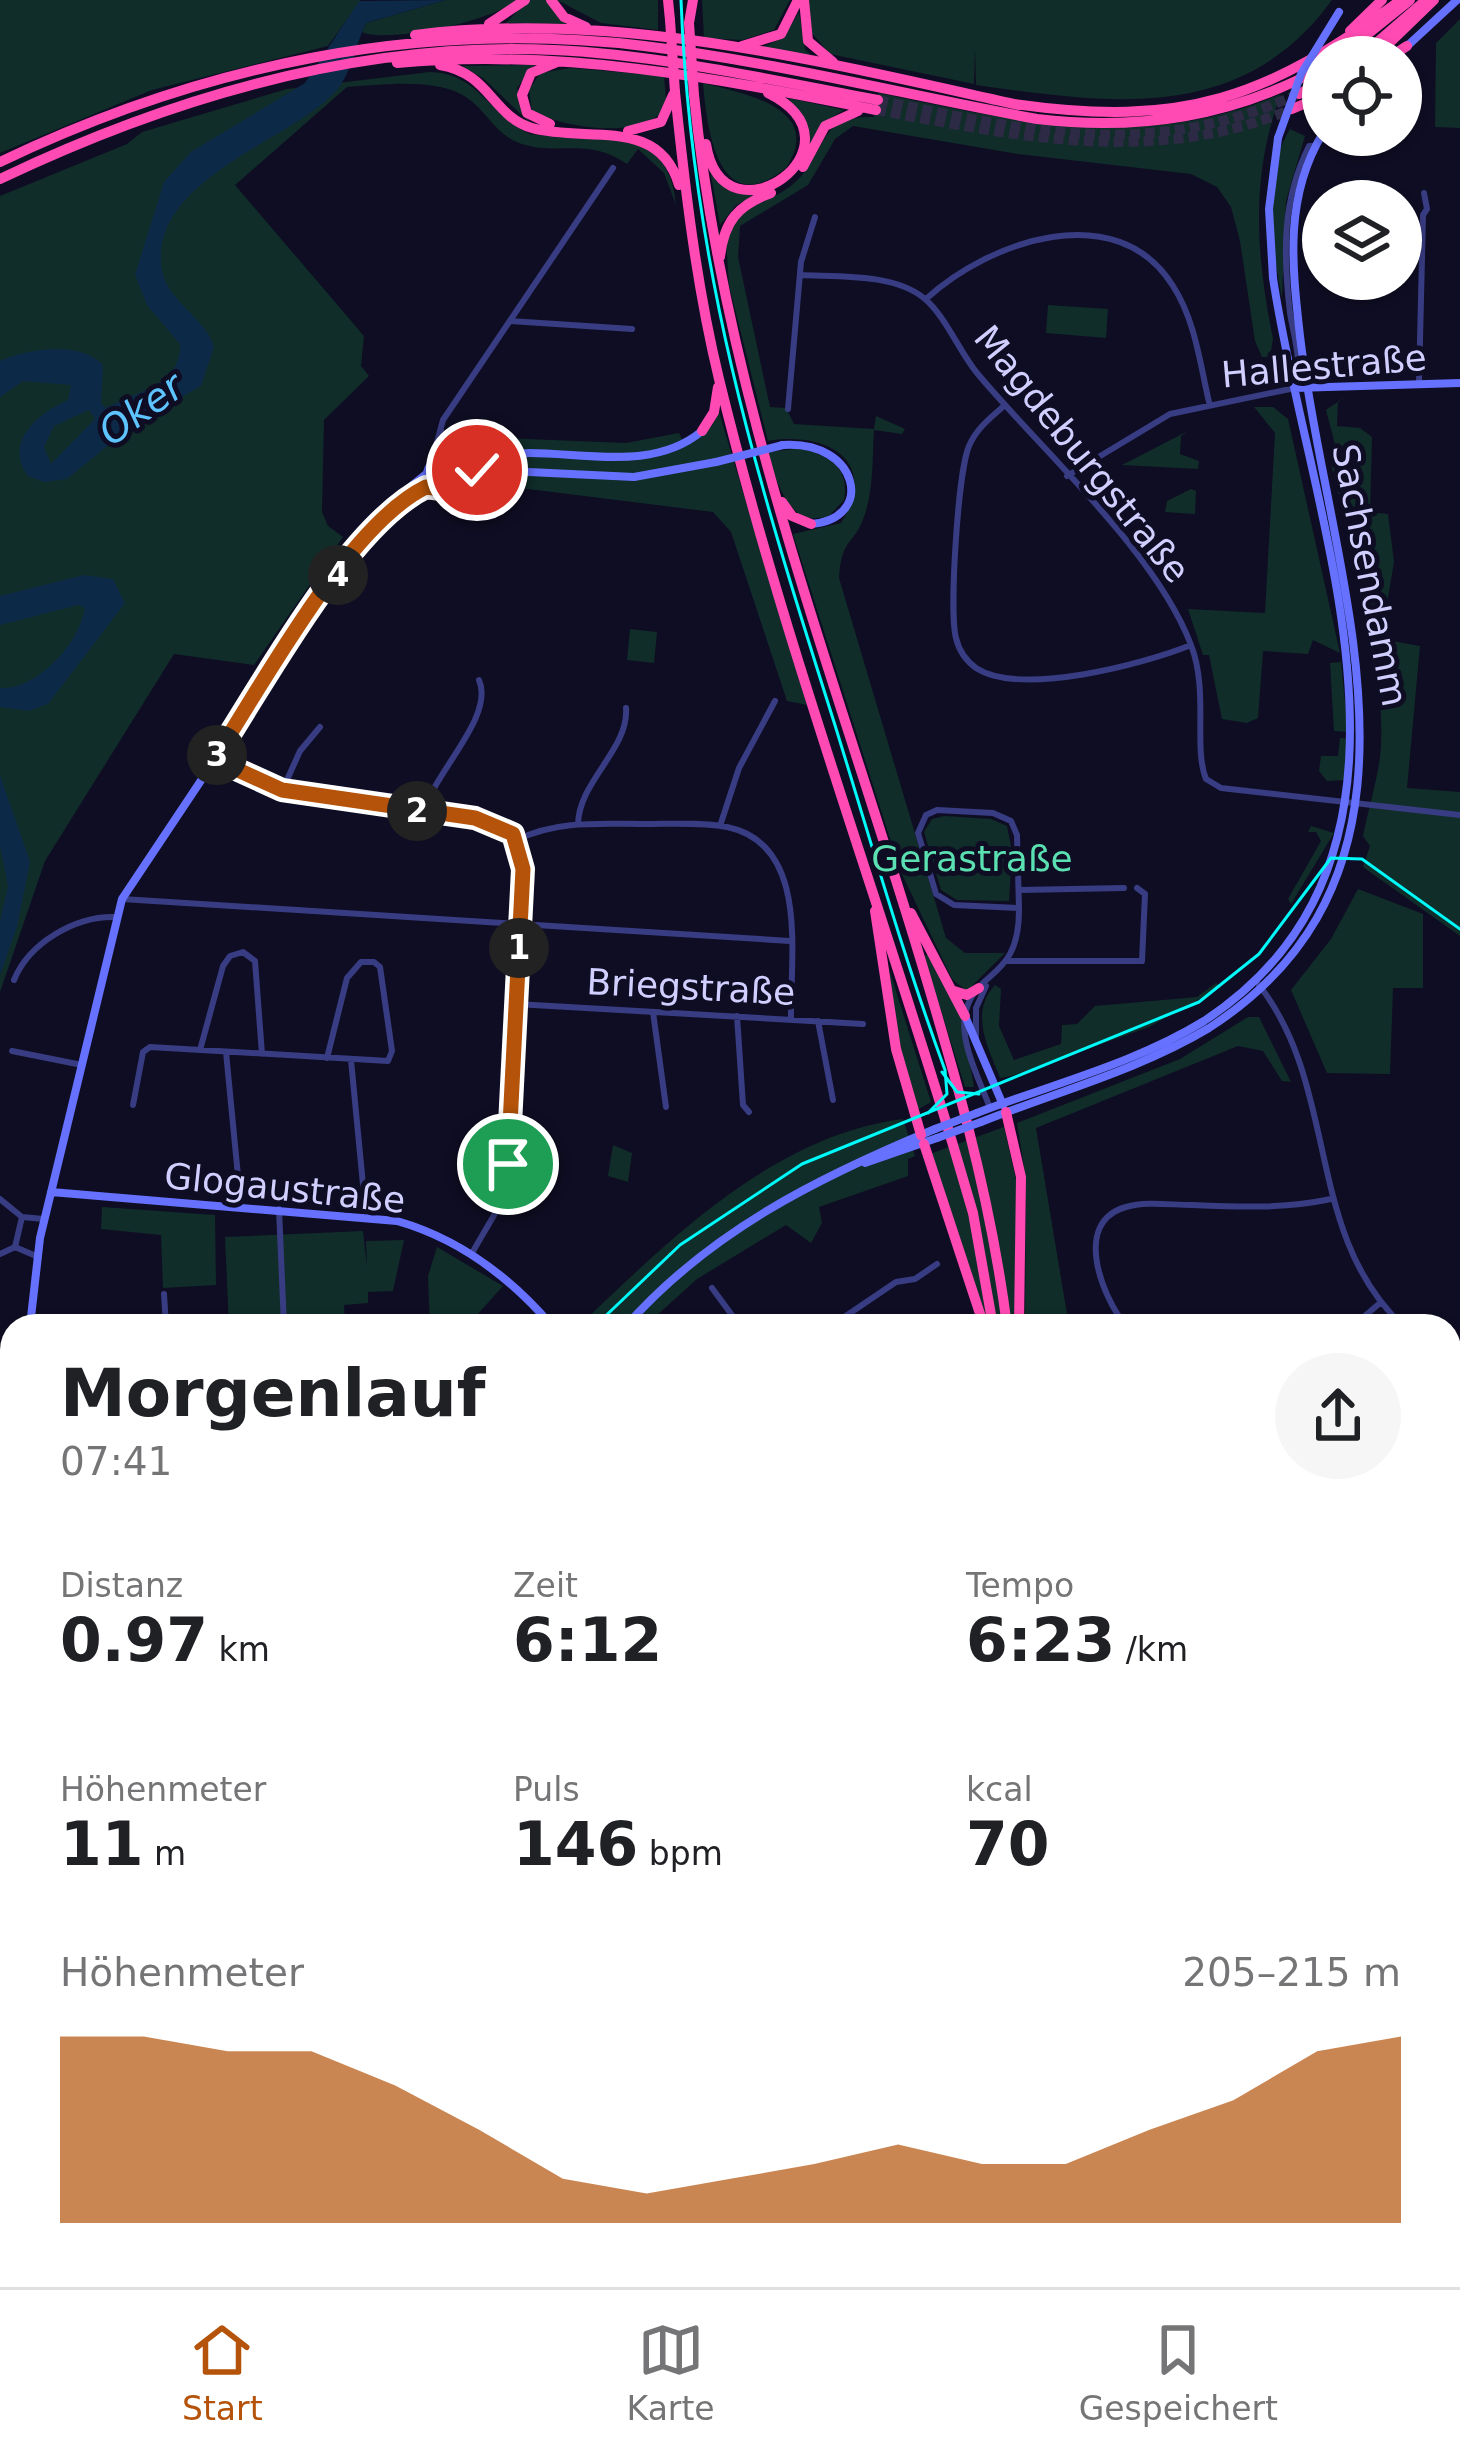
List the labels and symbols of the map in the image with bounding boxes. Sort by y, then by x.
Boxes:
street label: Magdeburgstraße [966,317,1198,591]
street label: Hallestraße [1220,337,1428,395]
water label: Oker [90,362,194,455]
pin [426,419,528,521]
street label: Sachsendamm [1324,440,1416,710]
pin: 4 [308,545,368,605]
pin: 3 [187,725,247,785]
pin: 2 [387,781,447,841]
park label: Gerastraße [871,838,1073,879]
pin: 1 [489,918,549,978]
street label: Briegstraße [586,961,796,1013]
pin [457,1113,559,1215]
street label: Glogaustraße [162,1155,408,1221]

